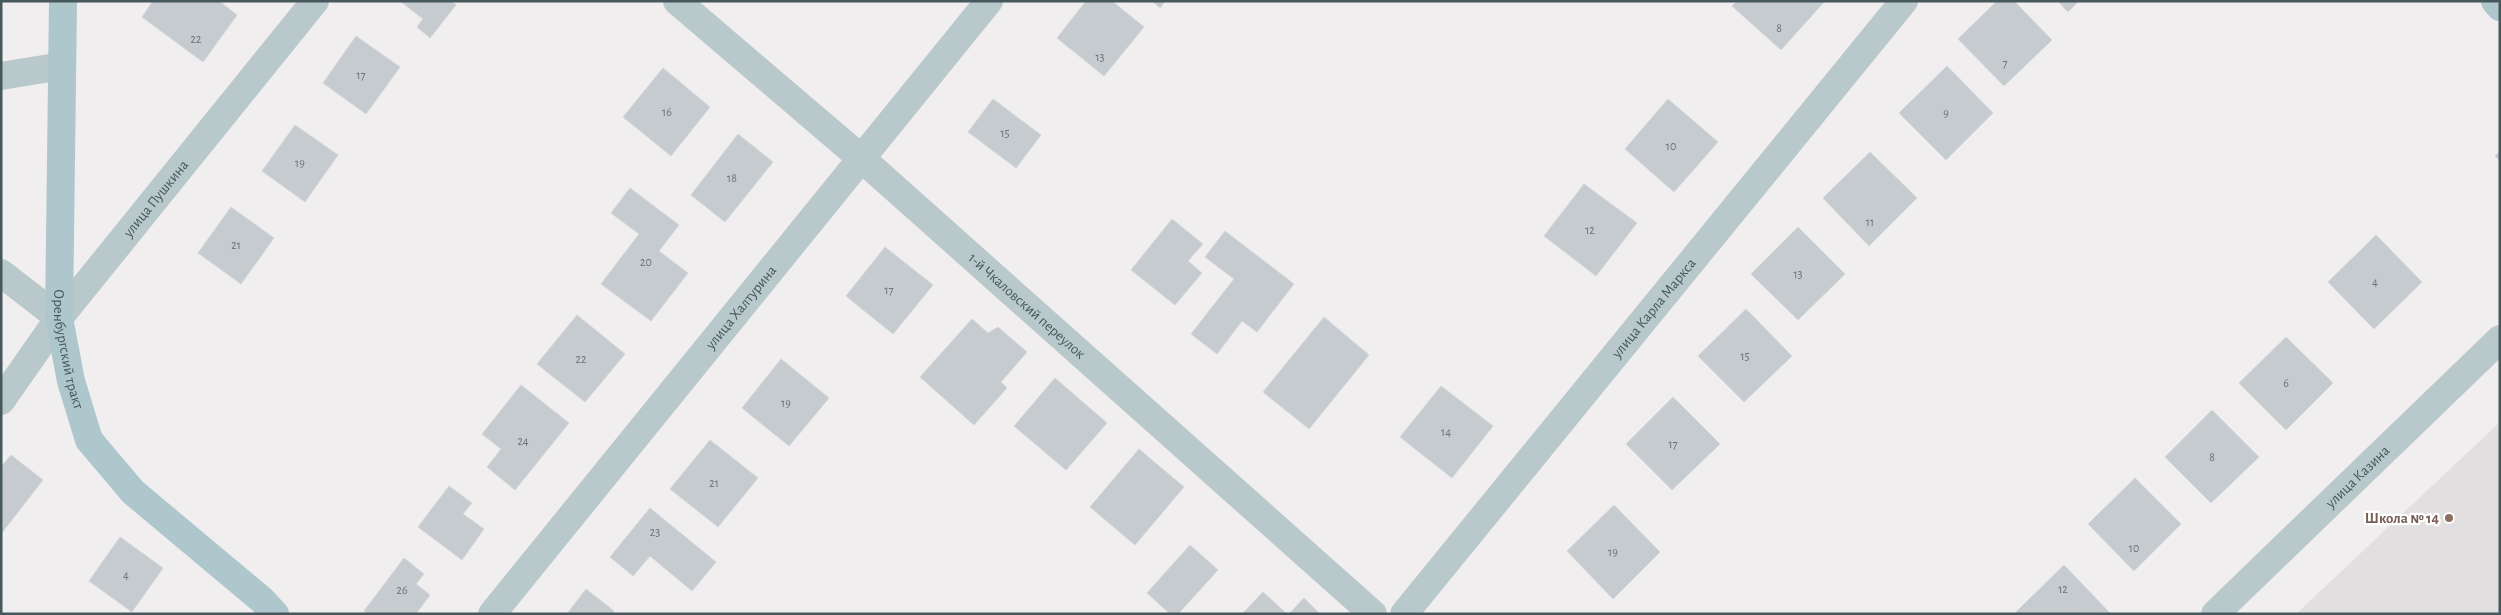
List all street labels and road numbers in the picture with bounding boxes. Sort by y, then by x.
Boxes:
street label: улица Пушкина [120,157,191,241]
street label: 1-й Чкаловский переулок [965,250,1088,362]
street label: улица Карла Маркса [1609,256,1699,362]
street label: улица Халтурина [702,263,779,353]
street label: Оренбургский тракт [51,289,86,411]
street label: улица Казина [2322,443,2393,512]

